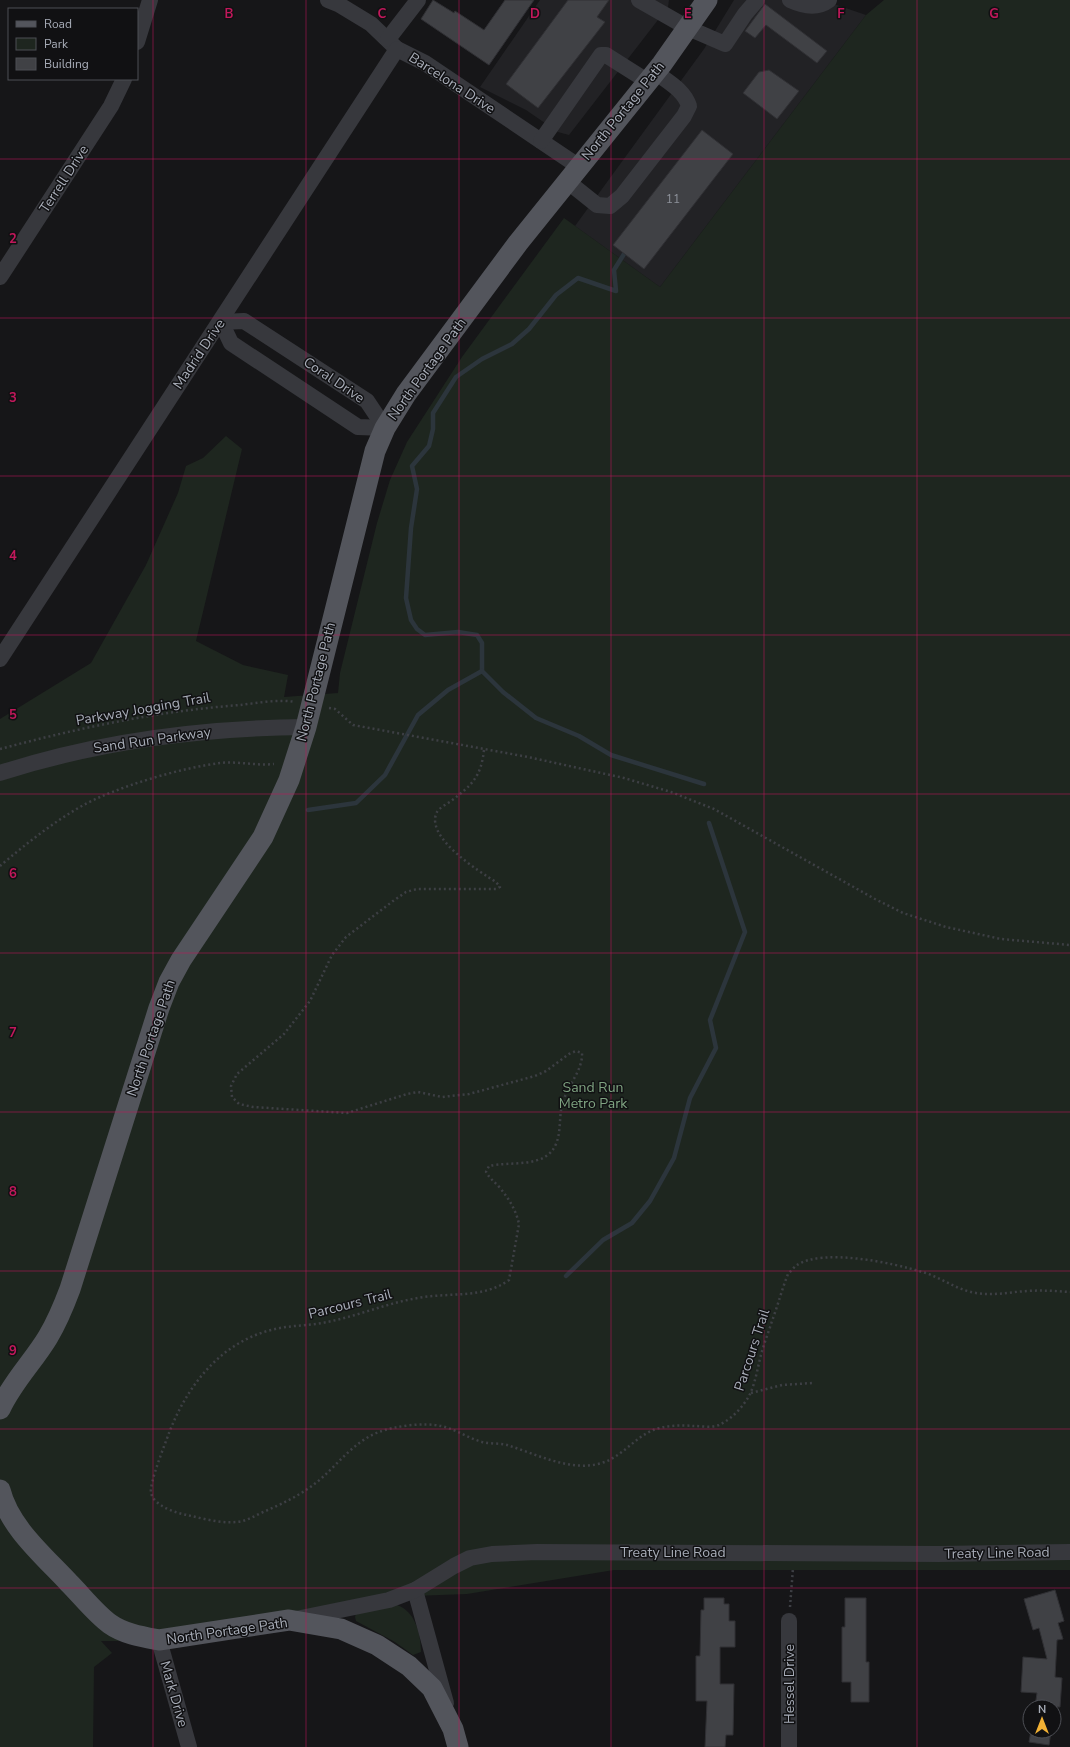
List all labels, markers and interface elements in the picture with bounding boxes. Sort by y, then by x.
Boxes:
text: B [225,5,234,23]
text: C [378,5,387,23]
text: D [530,5,540,23]
text: E [684,5,692,23]
text: F [837,5,845,23]
text: G [989,5,999,23]
legend [8,8,138,80]
text: Road [44,16,72,32]
text: Park [44,36,69,52]
street label: Barcelona Drive [405,48,499,118]
text: Building [44,56,89,72]
street label: North Portage Path [577,58,669,164]
street label: Terrell Drive [35,141,93,217]
house number: 11 [666,191,680,207]
text: 2 [9,230,17,248]
street label: North Portage Path [383,314,471,424]
street label: Madrid Drive [169,315,229,393]
street label: Coral Drive [300,353,368,407]
text: 3 [9,389,17,407]
text: 4 [9,547,17,565]
street label: North Portage Path [292,620,340,744]
street label: Parkway Jogging Trail [74,688,213,730]
text: 5 [9,706,17,724]
street label: Sand Run Parkway [92,722,213,758]
text: 6 [9,865,17,883]
street label: North Portage Path [122,977,180,1099]
text: 7 [9,1024,17,1042]
park label: Sand Run Metro Park [559,1078,628,1113]
text: 8 [9,1183,17,1201]
street label: Parcours Trail [306,1284,394,1324]
street label: Parcours Trail [730,1306,774,1393]
text: 9 [9,1342,17,1360]
street label: Treaty Line Road [620,1543,726,1562]
street label: Treaty Line Road [944,1543,1050,1563]
street label: North Portage Path [165,1613,289,1649]
street label: Hessel Drive [780,1644,799,1724]
street label: Mark Drive [155,1659,193,1729]
north arrow [1022,1699,1062,1739]
text: N [1038,1702,1046,1717]

